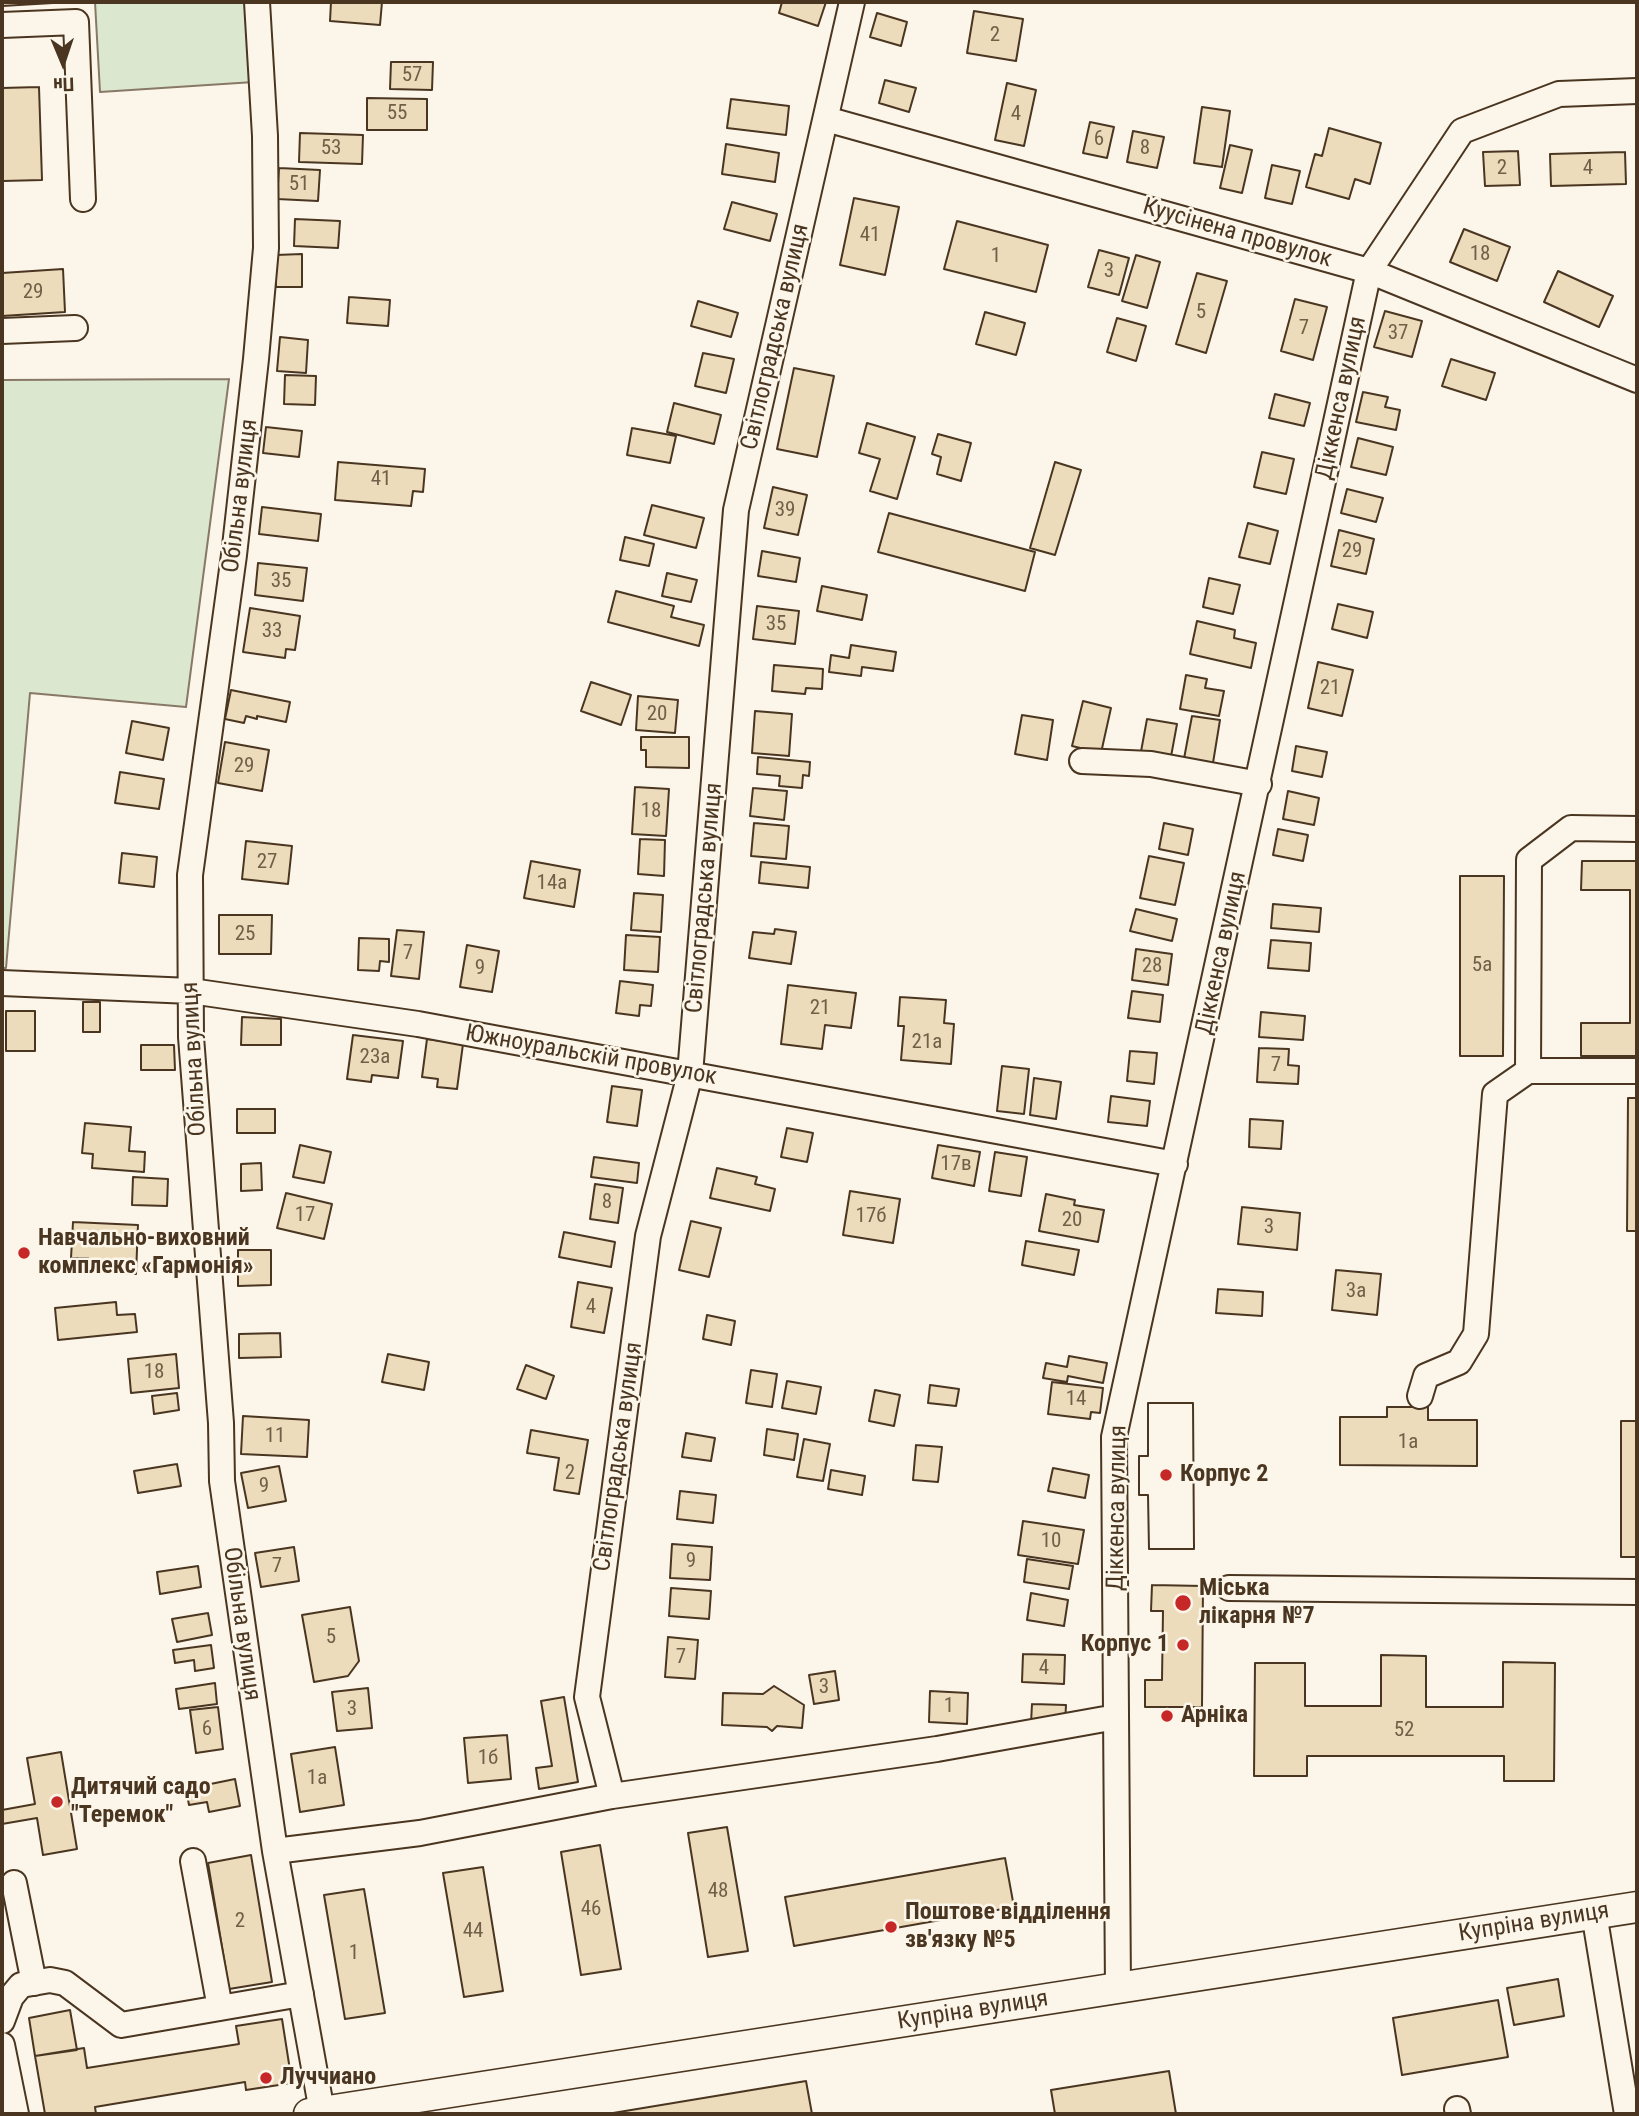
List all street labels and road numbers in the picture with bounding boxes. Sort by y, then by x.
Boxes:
street label: Куусінена провулок [1139,193,1335,275]
street label: Світлоградська вулиця [736,221,816,453]
street label: Діккенса вулиця [1311,314,1373,482]
street label: Обільна вулиця [217,417,265,575]
street label: Світлоградська вулиця [681,782,729,1014]
street label: Діккенса вулиця [1191,869,1253,1037]
street label: Обільна вулиця [177,981,213,1137]
street label: Южноуральскій провулок [463,1020,719,1092]
street label: Світлоградська вулиця [589,1341,649,1573]
street label: Діккенса вулиця [1102,1425,1134,1591]
street label: Обільна вулиця [216,1545,266,1703]
street label: Купріна вулиця [1457,1897,1611,1949]
street label: Купріна вулиця [896,1985,1050,2037]

